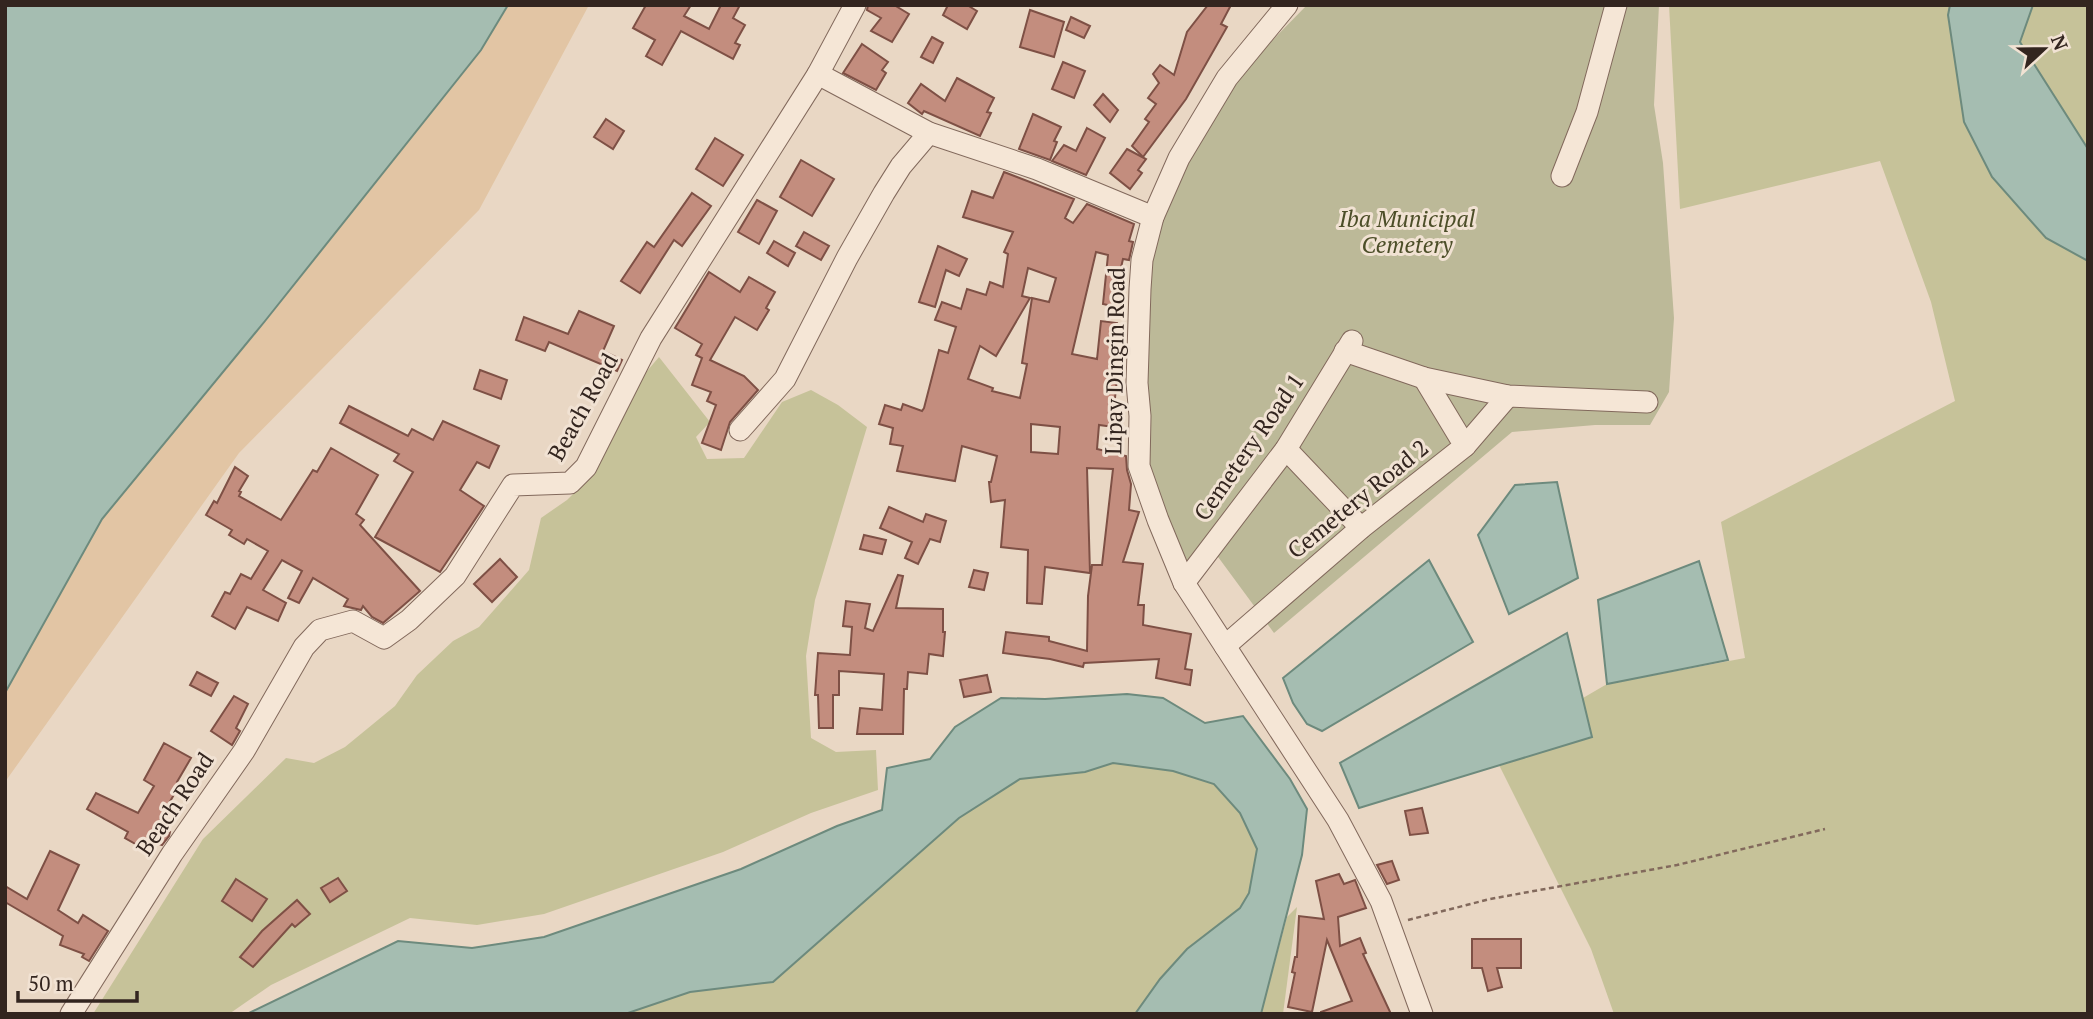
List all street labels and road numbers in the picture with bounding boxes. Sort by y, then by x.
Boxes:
street label: Lipay Dingin Road [1097,267,1132,455]
street label: Beach Road [540,347,625,466]
street label: Cemetery Road 1 [1186,367,1311,526]
street label: Cemetery Road 2 [1281,432,1435,565]
street label: Beach Road [129,746,221,861]

